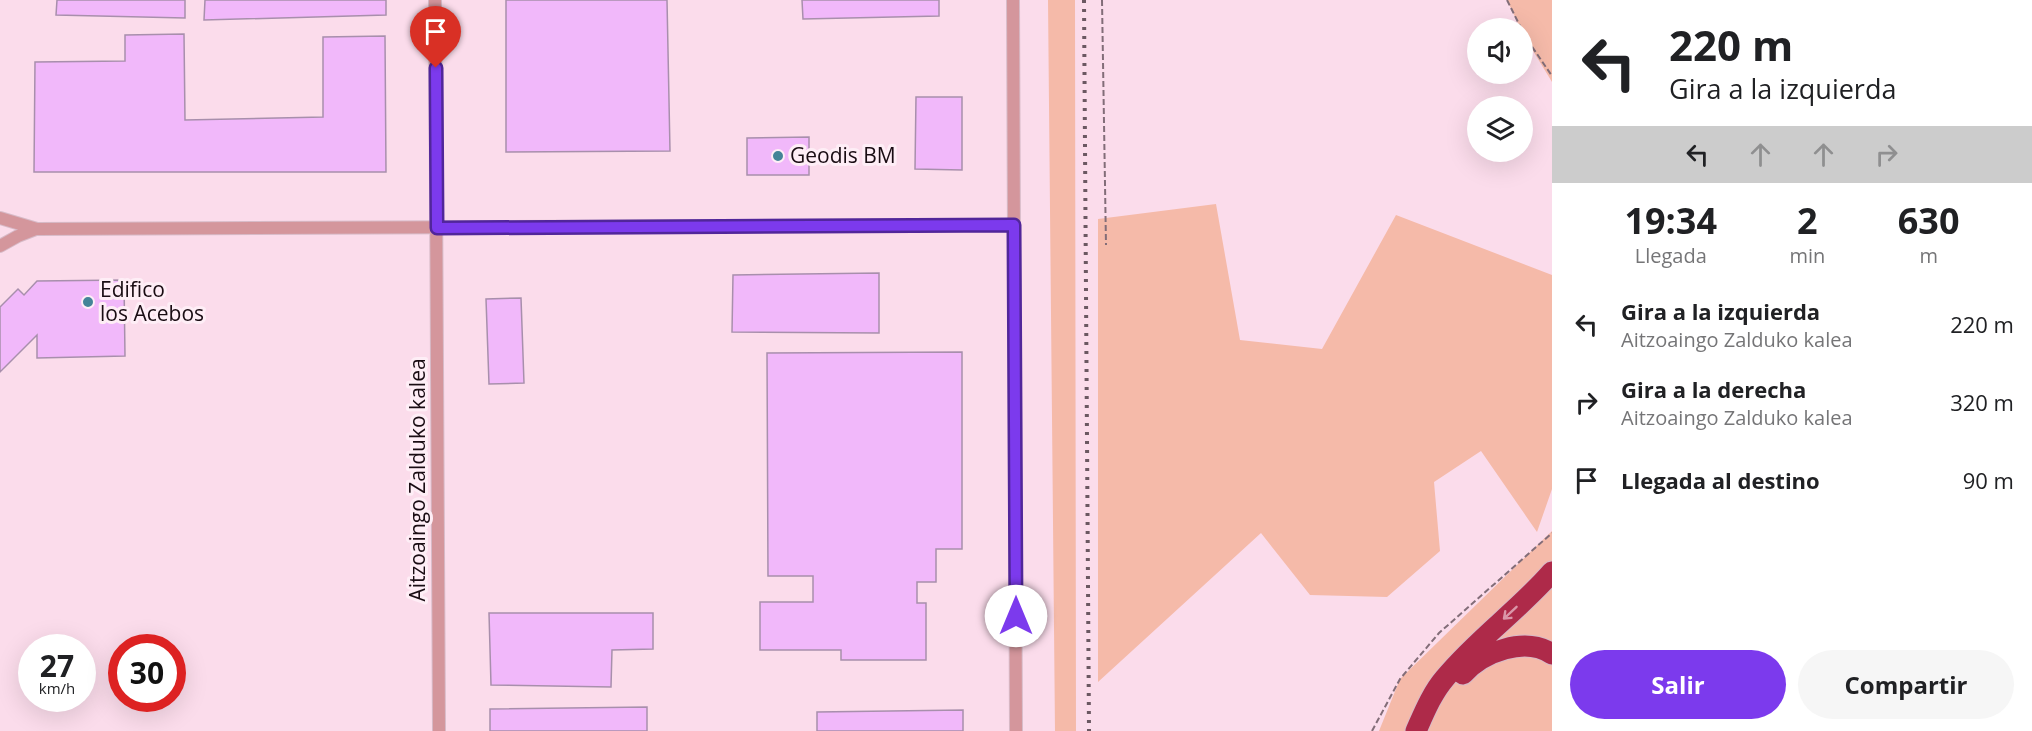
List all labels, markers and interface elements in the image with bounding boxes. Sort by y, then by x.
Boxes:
pin [410,6,461,68]
icon: arrive [419,15,452,48]
text: 220 m [1669,16,1793,73]
map controls [1467,18,1533,162]
button: sound [1467,18,1533,84]
icon: left [1570,24,1648,102]
text: Gira a la izquierda [1669,70,1896,107]
button: layers [1467,96,1533,162]
icon: left [1681,138,1714,171]
icon: ahead [1744,138,1777,171]
icon: ahead [1807,138,1840,171]
icon: right [1870,138,1903,171]
place label: Geodis BM [790,141,896,169]
marker: Geodis BM [771,149,785,163]
text: 19:34 [1624,196,1717,245]
text: 2 [1797,196,1818,245]
text: 630 [1898,196,1960,245]
text: Llegada [1635,242,1707,269]
text: min [1789,242,1825,269]
text: m [1919,242,1938,269]
place label: Edifico los Acebos [100,275,204,327]
marker: Edifico los Acebos [81,295,95,309]
text: Gira a la izquierda [1621,296,1820,326]
icon: left [1570,308,1603,341]
text: 220 m [1950,309,2014,339]
text: Aitzoaingo Zalduko kalea [1621,326,1853,353]
street label: Aitzoaingo Zalduko kalea [403,358,431,602]
text: Gira a la derecha [1621,374,1806,404]
icon: right [1570,386,1603,419]
text: 320 m [1950,387,2014,417]
text: Aitzoaingo Zalduko kalea [1621,404,1853,431]
icon: arrive [1570,464,1603,497]
text: Llegada al destino [1621,465,1820,495]
text: 90 m [1963,465,2014,495]
position arrow [984,584,1048,648]
one-way arrow [1503,606,1518,620]
speed limit sign: 30 [108,634,186,712]
text: 27 [40,645,74,686]
button: Salir [1570,650,1786,719]
button: Compartir [1798,650,2014,719]
text: km/h [39,678,75,698]

